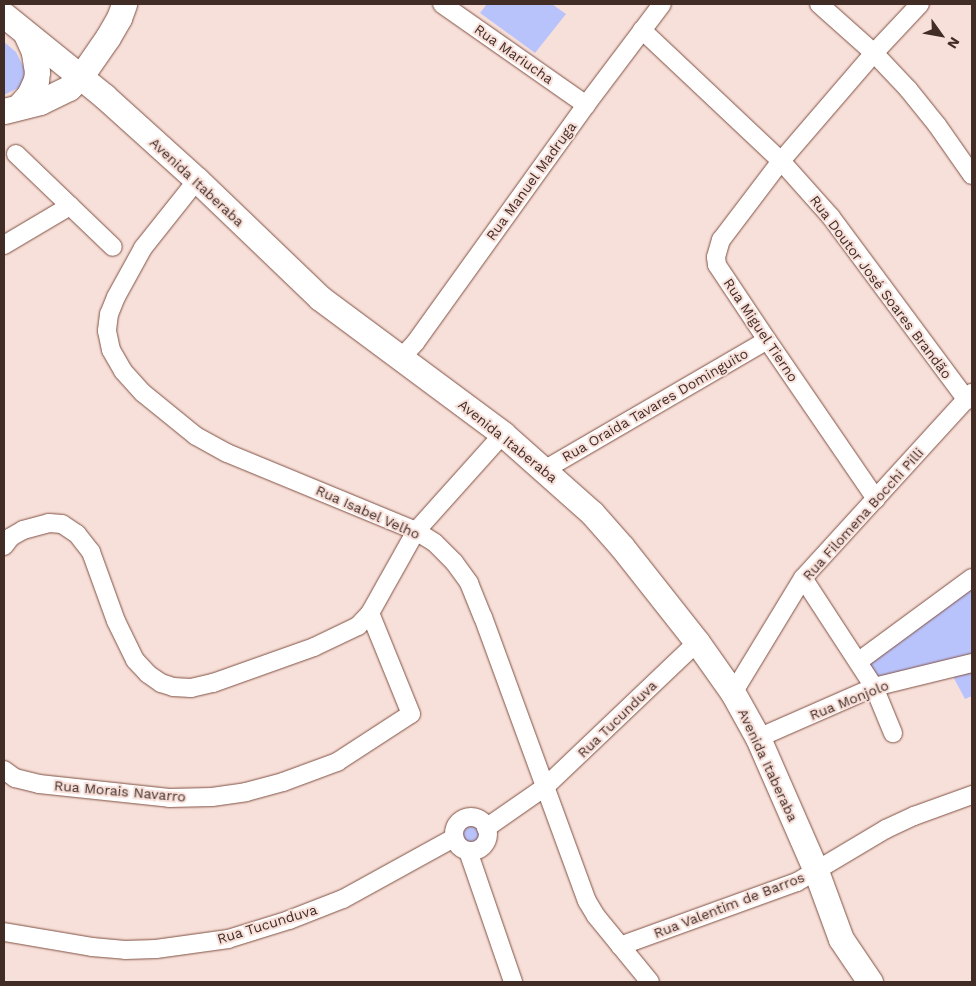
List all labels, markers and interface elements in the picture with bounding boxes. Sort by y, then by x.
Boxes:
north arrow [916,10,966,60]
street label: Rua Mariucha [471,21,557,87]
text: N [944,34,963,52]
street label: Rua Manuel Madruga [482,118,580,244]
street label: Avenida Itaberaba [146,134,248,230]
street label: Rua Doutor José Soares Brandão [806,192,956,382]
street label: Rua Miguel Tierno [720,275,802,385]
street label: Rua Oraida Tavares Dominguito [558,344,752,466]
street label: Avenida Itaberaba [455,396,561,486]
street label: Rua Filomena Bocchi Pilli [799,444,927,584]
street label: Rua Isabel Velho [313,481,423,543]
street label: Rua Monjolo [807,676,891,724]
street label: Rua Tucunduva [574,677,660,761]
street label: Avenida Itaberaba [734,706,802,824]
street label: Rua Morais Navarro [53,777,187,805]
street label: Rua Valentim de Barros [651,868,807,942]
street label: Rua Tucunduva [215,901,319,947]

